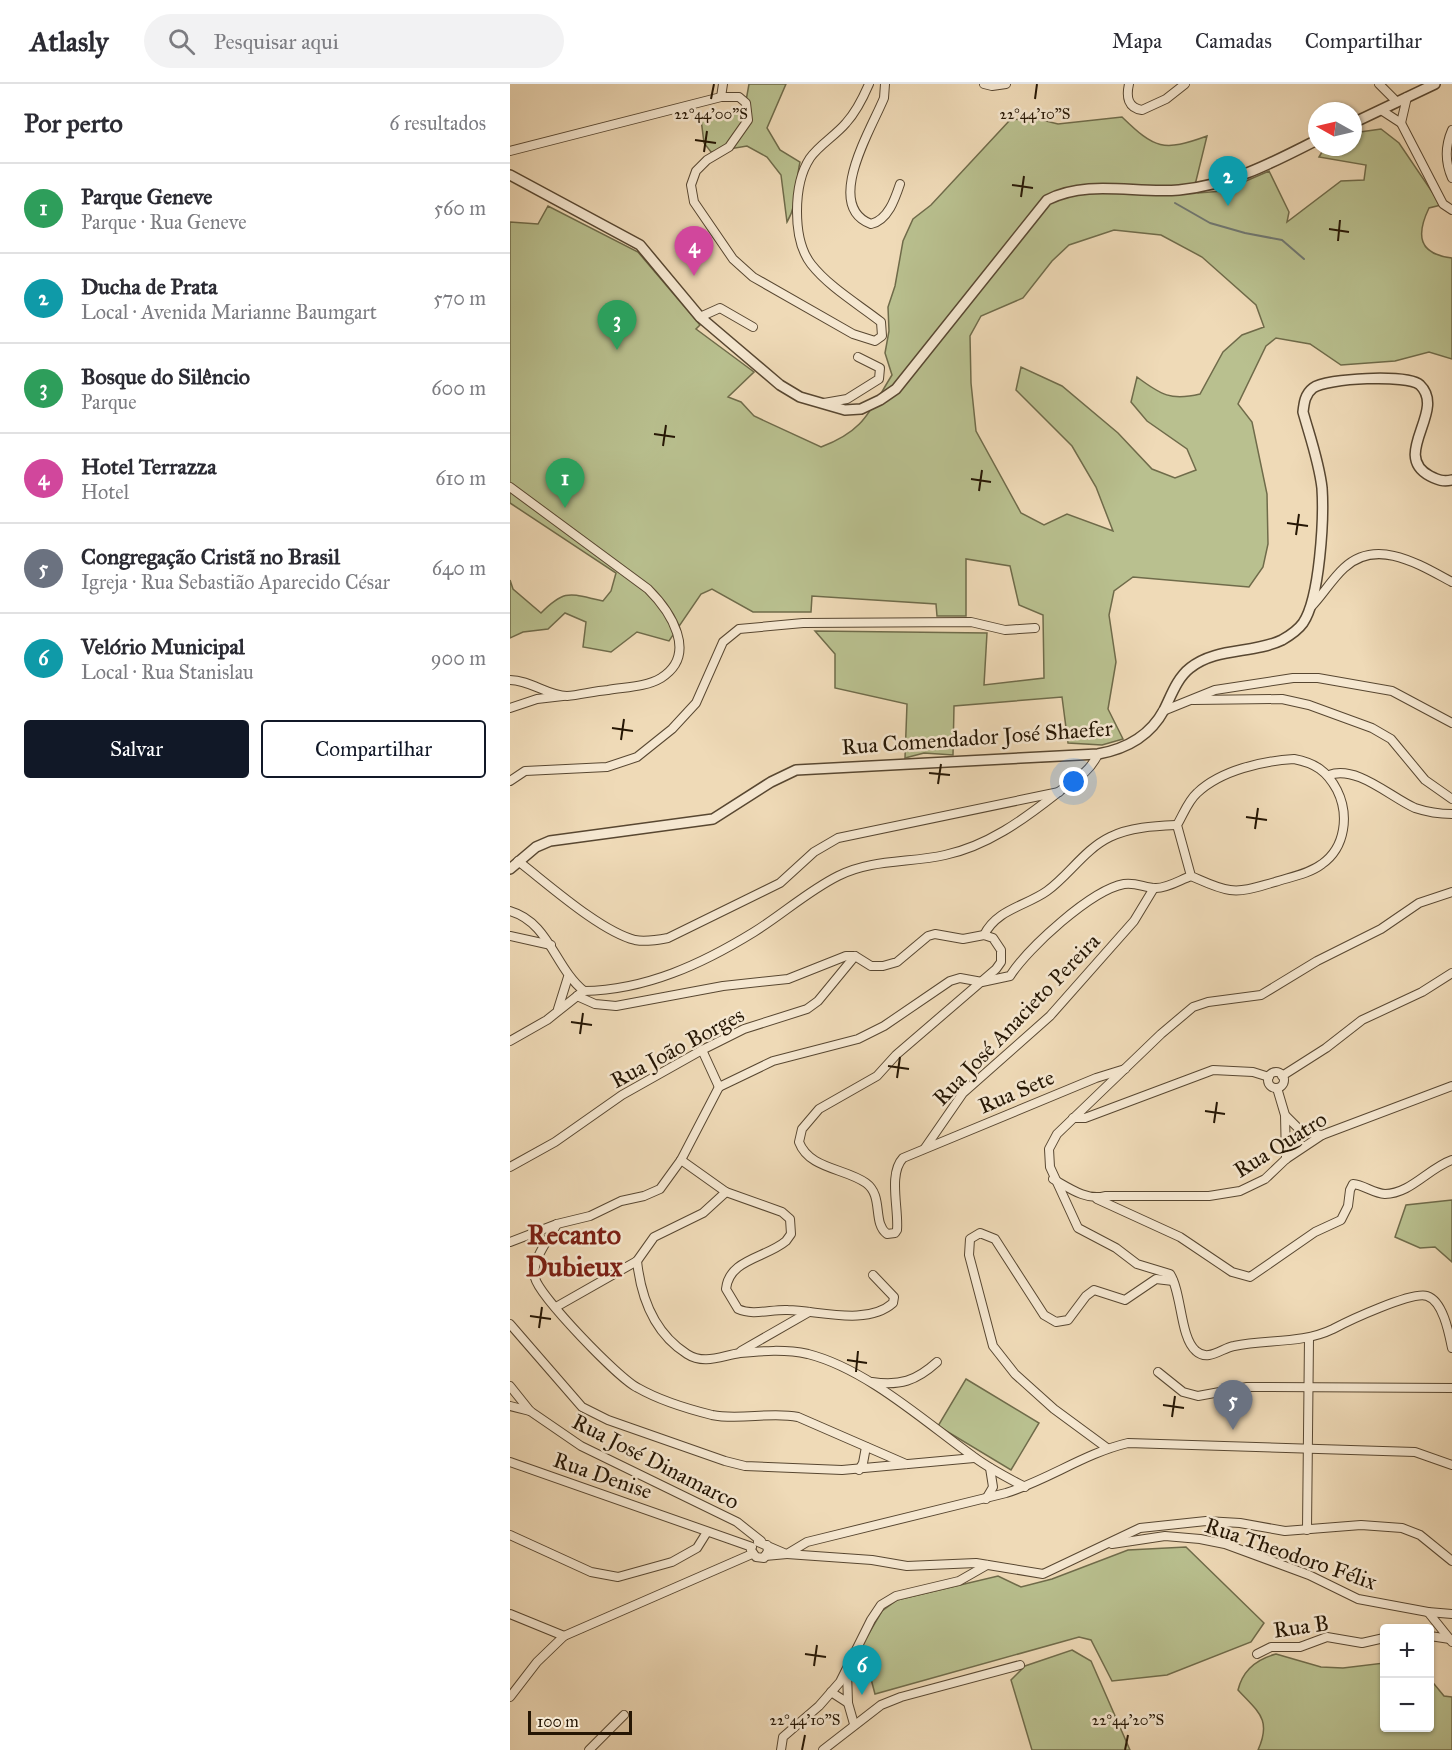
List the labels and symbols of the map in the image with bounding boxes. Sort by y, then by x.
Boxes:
north arrow [1308,102,1362,156]
text: 22°44'00"S [674,105,748,123]
text: 22°44'10"S [1000,105,1070,123]
pin: 2 [1208,156,1248,206]
pin: 4 [674,226,714,276]
pin: 3 [598,300,636,350]
pin: 1 [546,458,584,508]
street label: Rua Comendador José Shaefer [841,714,1114,760]
your location [1059,767,1088,796]
street label: Rua José Anacieto Pereira [927,927,1106,1111]
street label: Rua João Borges [606,1001,749,1094]
street label: Rua Sete [974,1063,1058,1119]
street label: Rua Quatro [1229,1105,1332,1184]
district label: Recanto Dubieux [525,1217,623,1284]
pin: 5 [1214,1380,1252,1430]
street label: Rua José Dinamarco [568,1408,744,1515]
street label: Rua Denise [550,1446,656,1505]
street label: Rua Theodoro Félix [1201,1511,1380,1596]
street label: Rua B [1272,1609,1330,1644]
pin: 6 [842,1646,882,1695]
scale bar [528,1708,632,1736]
text: 22°44'10"S [770,1711,840,1729]
text: 22°44'20"S [1092,1711,1164,1729]

